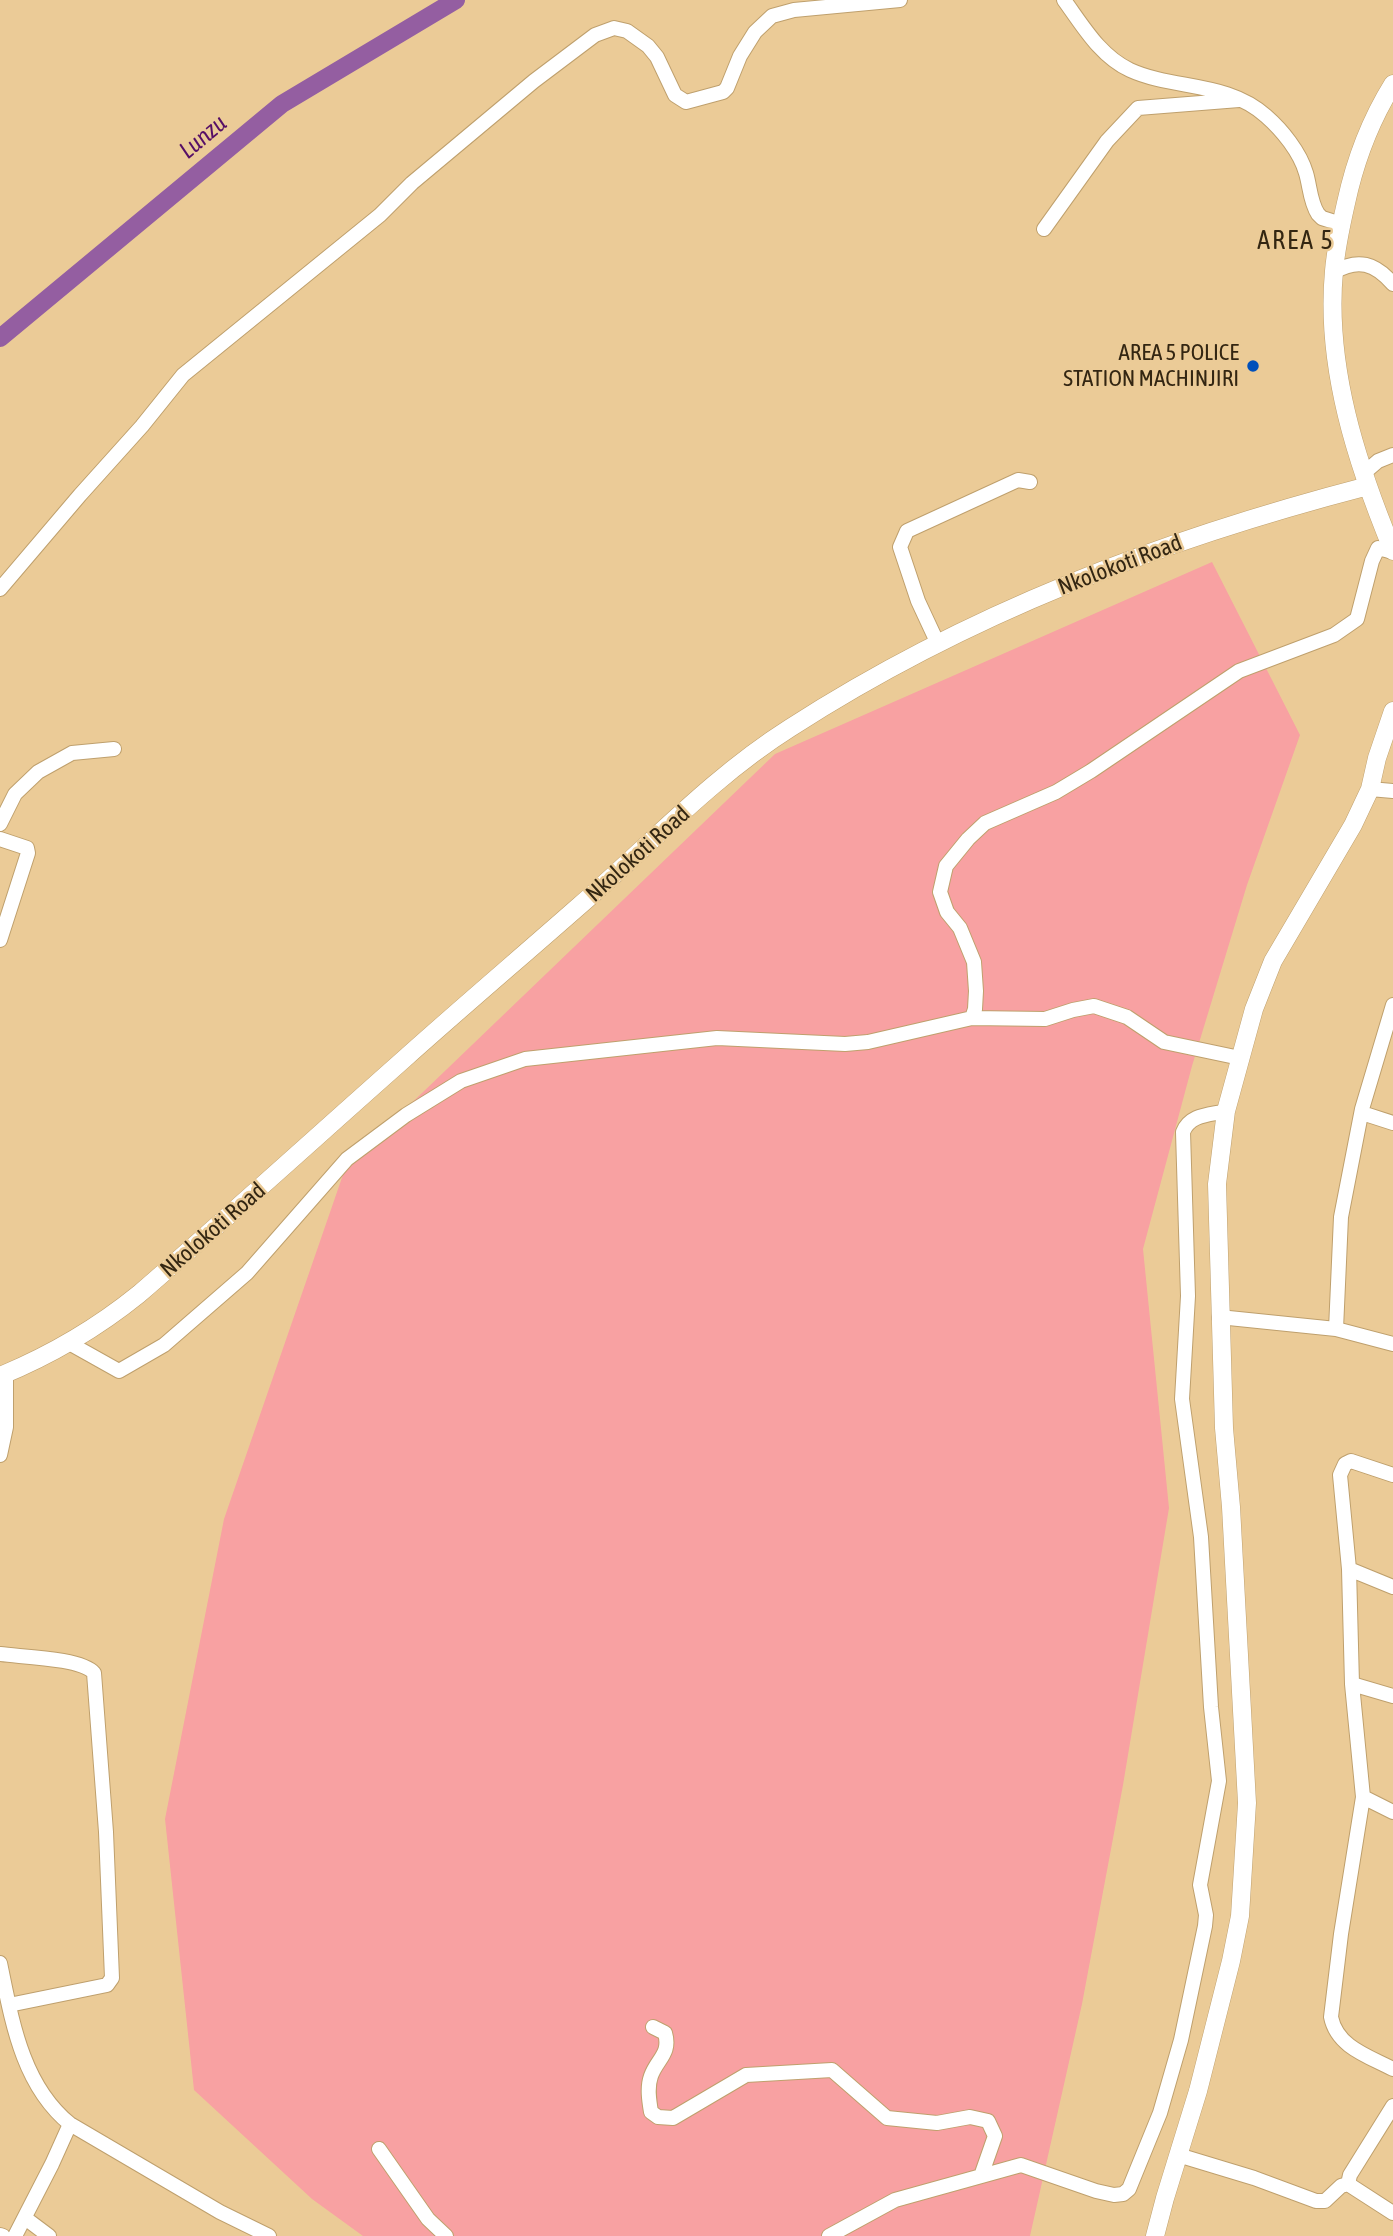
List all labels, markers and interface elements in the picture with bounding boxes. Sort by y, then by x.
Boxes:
water label: Lunzu [174,109,232,165]
district label: AREA 5 [1258,225,1334,257]
place label: AREA 5 POLICE STATION MACHINJIRI [1063,339,1239,393]
marker: AREA 5 POLICE STATION MACHINJIRI [1245,358,1261,374]
street label: Nkolokoti Road [1054,529,1186,601]
street label: Nkolokoti Road [580,800,696,908]
street label: Nkolokoti Road [155,1177,271,1283]

